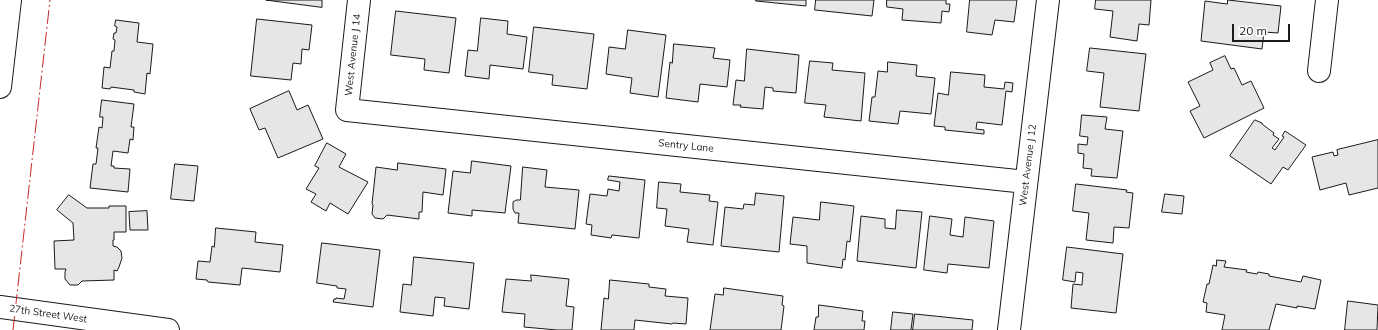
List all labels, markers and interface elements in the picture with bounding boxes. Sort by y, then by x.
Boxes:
street label: West Avenue J 14 [343,13,363,97]
scale bar [1234,16,1292,42]
text: 20 m [1239,23,1267,38]
street label: West Avenue J 12 [1017,123,1039,207]
street label: Sentry Lane [658,137,714,155]
street label: 27th Street West [8,303,88,325]

